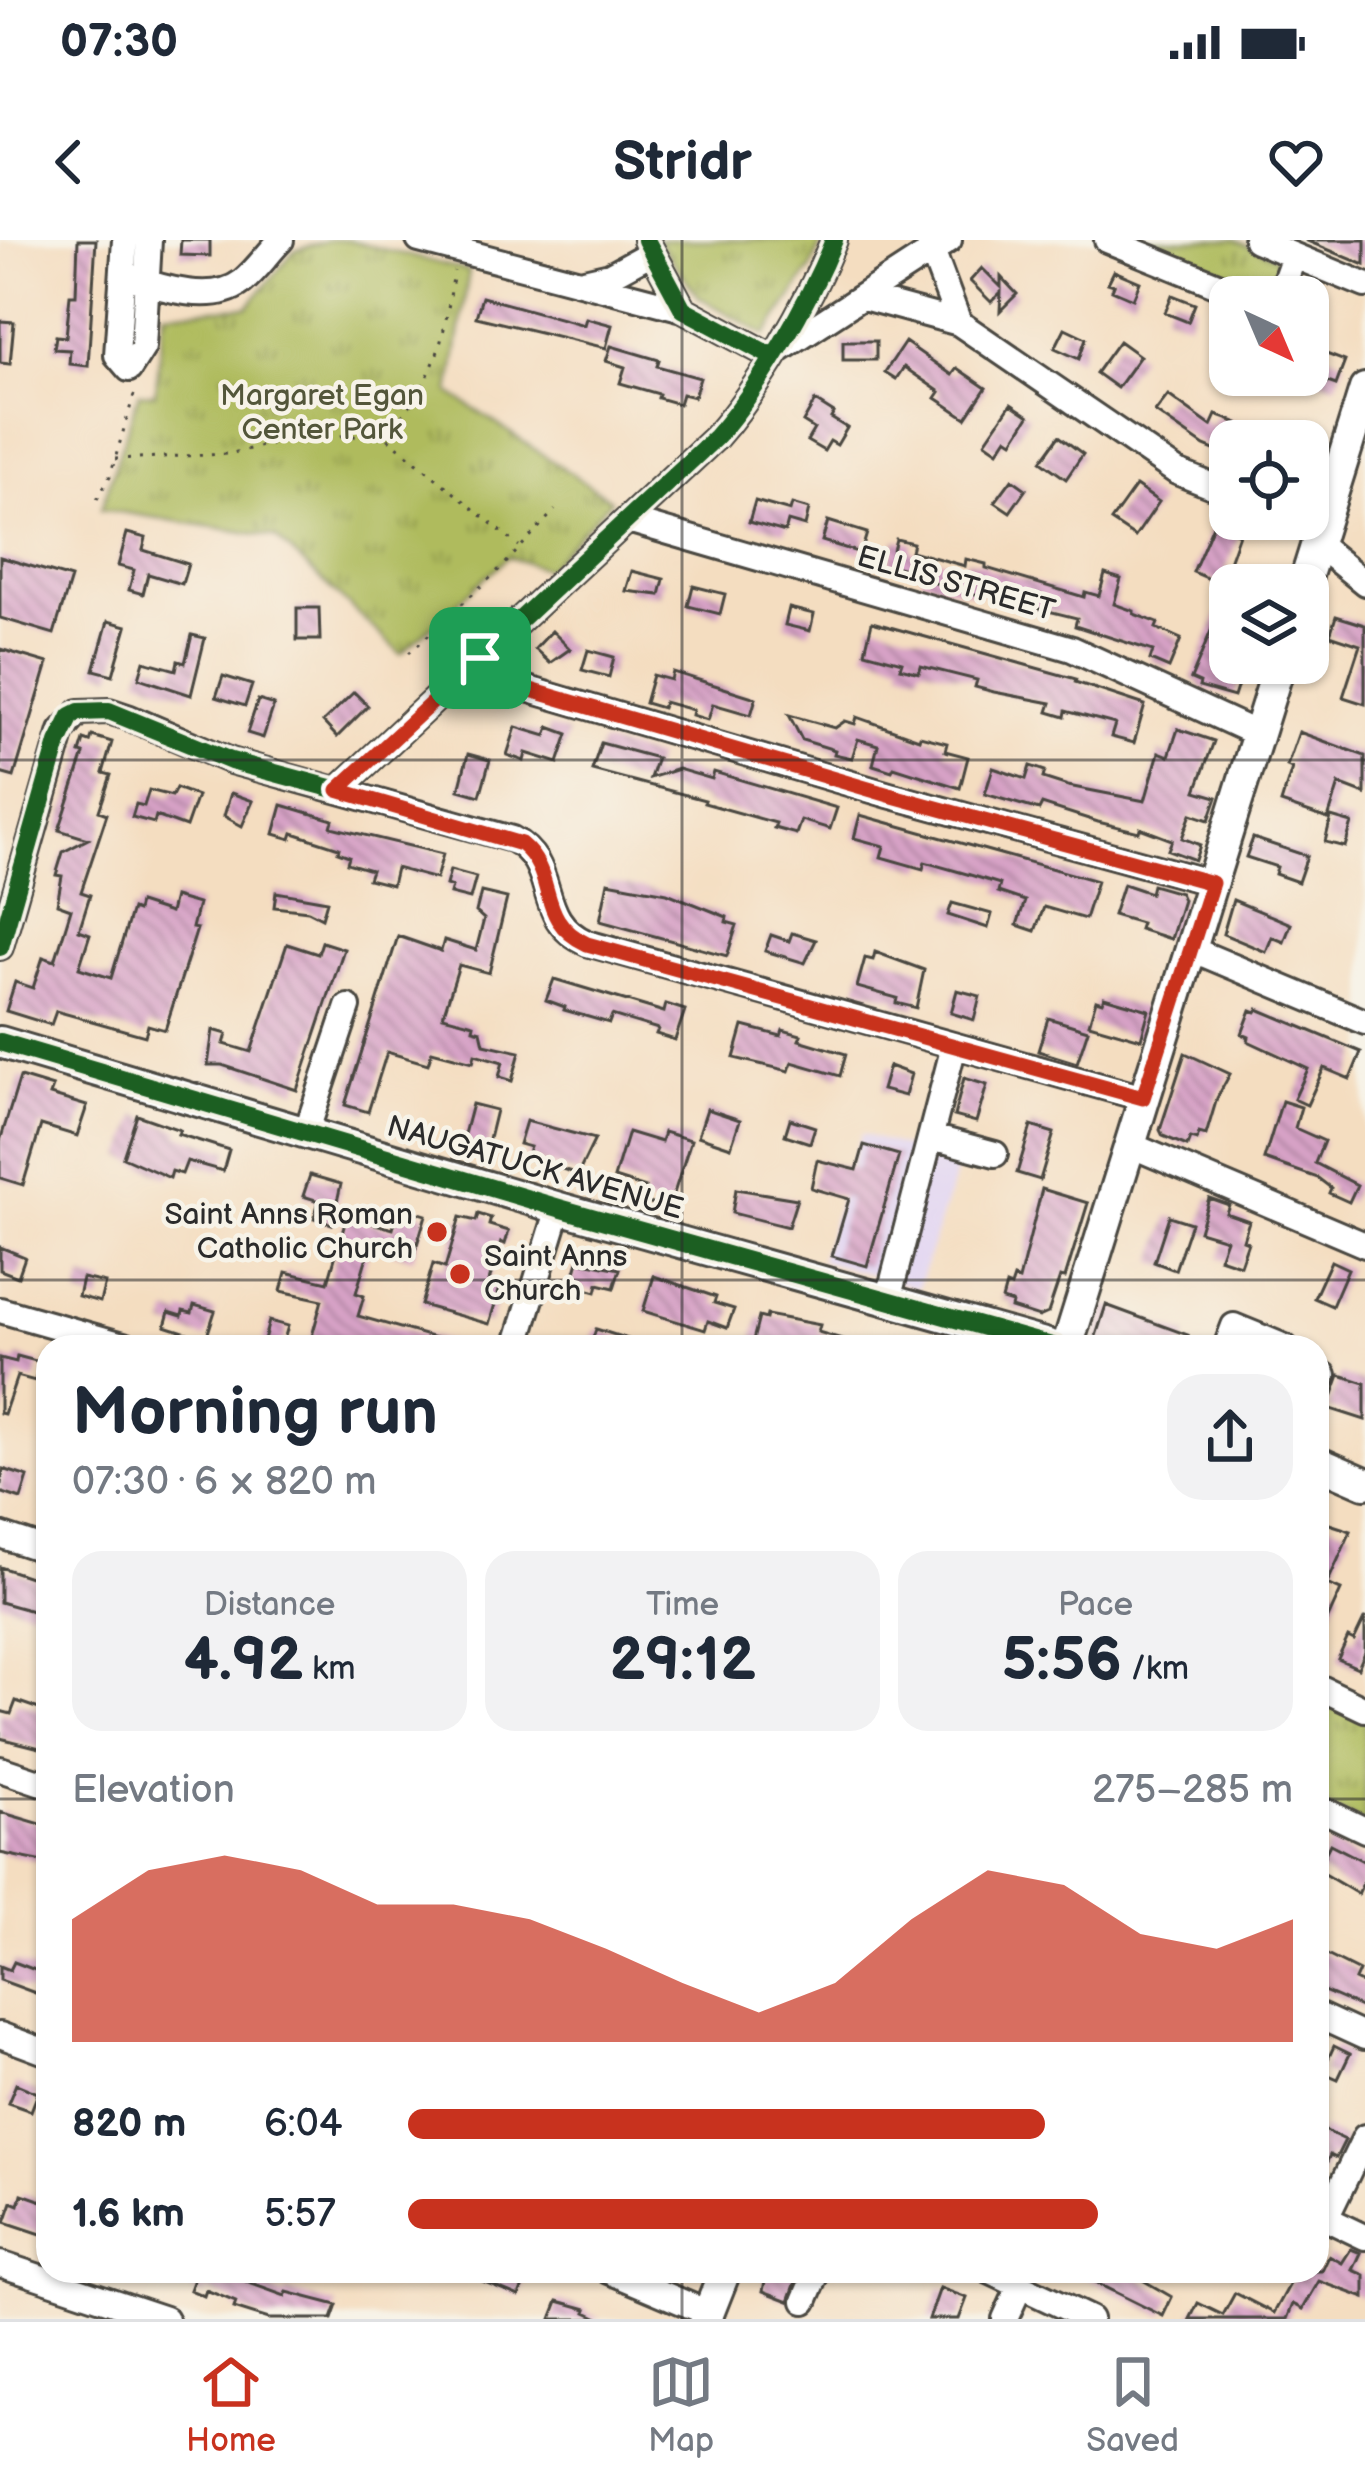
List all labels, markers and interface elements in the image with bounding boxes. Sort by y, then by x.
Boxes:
text: 07:30 [60,15,178,70]
icon: back [36,129,102,195]
icon: heart [1263,129,1329,195]
text: Stridr [613,130,752,195]
north arrow [1209,276,1329,396]
map controls [1209,276,1329,684]
park label: Margaret Egan Center Park [220,378,424,448]
button: locate [1209,420,1329,540]
street label: ELLIS STREET [853,539,1059,629]
button: layers [1209,564,1329,684]
pin [429,607,531,709]
icon: arrive [447,625,513,691]
street label: NAUGATUCK AVENUE [383,1108,687,1228]
place label: Saint Anns Roman Catholic Church [164,1197,413,1267]
marker: Saint Anns Roman Catholic Church [424,1219,450,1245]
place label: Saint Anns Church [484,1239,628,1309]
marker: Saint Anns Church [447,1261,473,1287]
text: Morning run [72,1374,438,1453]
button: share [1167,1374,1293,1500]
text: 07:30 · 6 × 820 m [72,1459,377,1506]
text: Distance [204,1585,335,1625]
text: Time [646,1585,719,1625]
text: Pace [1058,1585,1133,1625]
text: 4.92 [183,1625,303,1697]
text: 29:12 [609,1625,756,1697]
text: 5:56 [1002,1625,1122,1697]
text: km [303,1649,356,1689]
text: /km [1122,1649,1189,1689]
text: Elevation [72,1767,235,1814]
text: 275–285 m [1092,1767,1293,1814]
text: 820 m [72,2101,186,2148]
text: 6:04 [264,2101,342,2148]
text: 1.6 km [72,2191,185,2238]
text: 5:57 [264,2191,336,2238]
tab: Home [186,2349,276,2461]
tab: Map [648,2349,714,2461]
tab: Saved [1086,2349,1179,2461]

